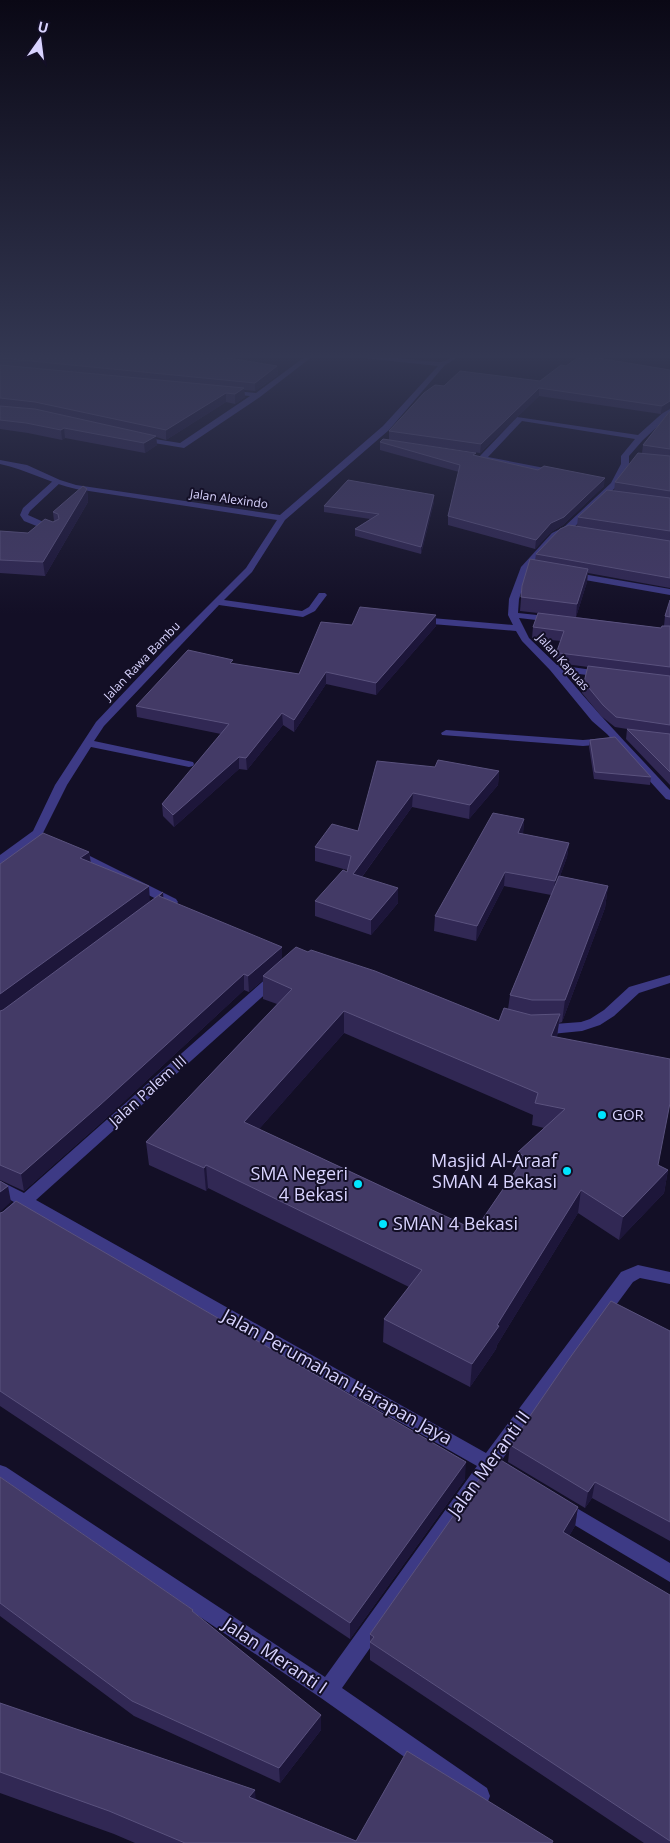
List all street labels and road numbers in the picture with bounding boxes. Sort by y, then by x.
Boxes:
street label: Jalan Alexindo [188,484,269,512]
street label: Jalan Rawa Bambu [99,618,184,704]
street label: Jalan Kapuas [533,629,594,694]
street label: Jalan Palem III [103,1050,190,1132]
street label: Jalan Perumahan Harapan Jaya [217,1302,457,1449]
street label: Jalan Meranti II [440,1406,535,1523]
street label: Jalan Meranti I [217,1610,332,1699]

